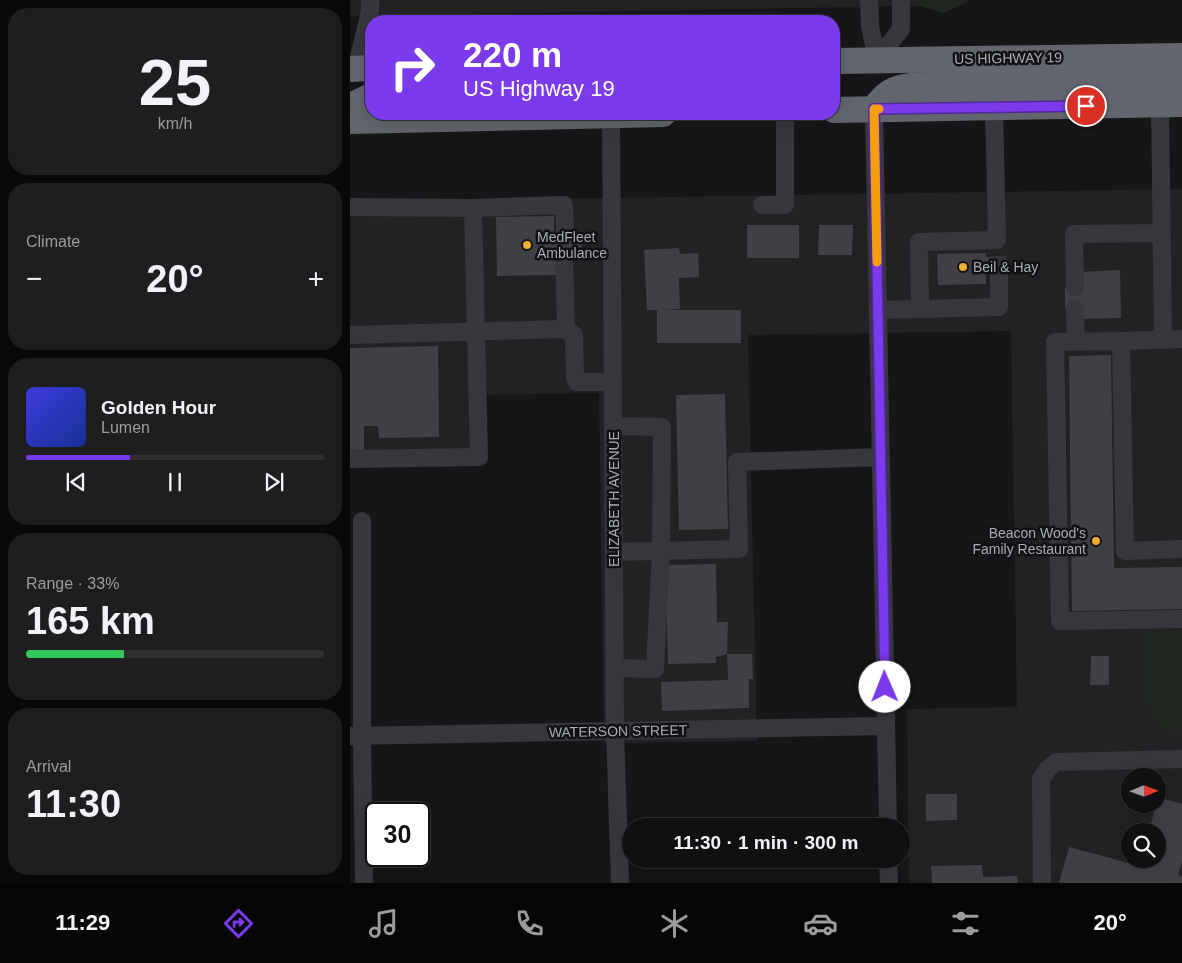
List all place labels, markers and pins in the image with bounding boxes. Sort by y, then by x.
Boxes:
pin [1065,85,1107,127]
place label: MedFleet Ambulance [537,229,607,261]
marker: MedFleet Ambulance [521,239,533,251]
place label: Beil & Hay [973,259,1038,275]
marker: Beil & Hay [957,261,969,273]
place label: Beacon Wood's Family Restaurant [972,525,1086,557]
marker: Beacon Wood's Family Restaurant [1090,535,1102,547]

